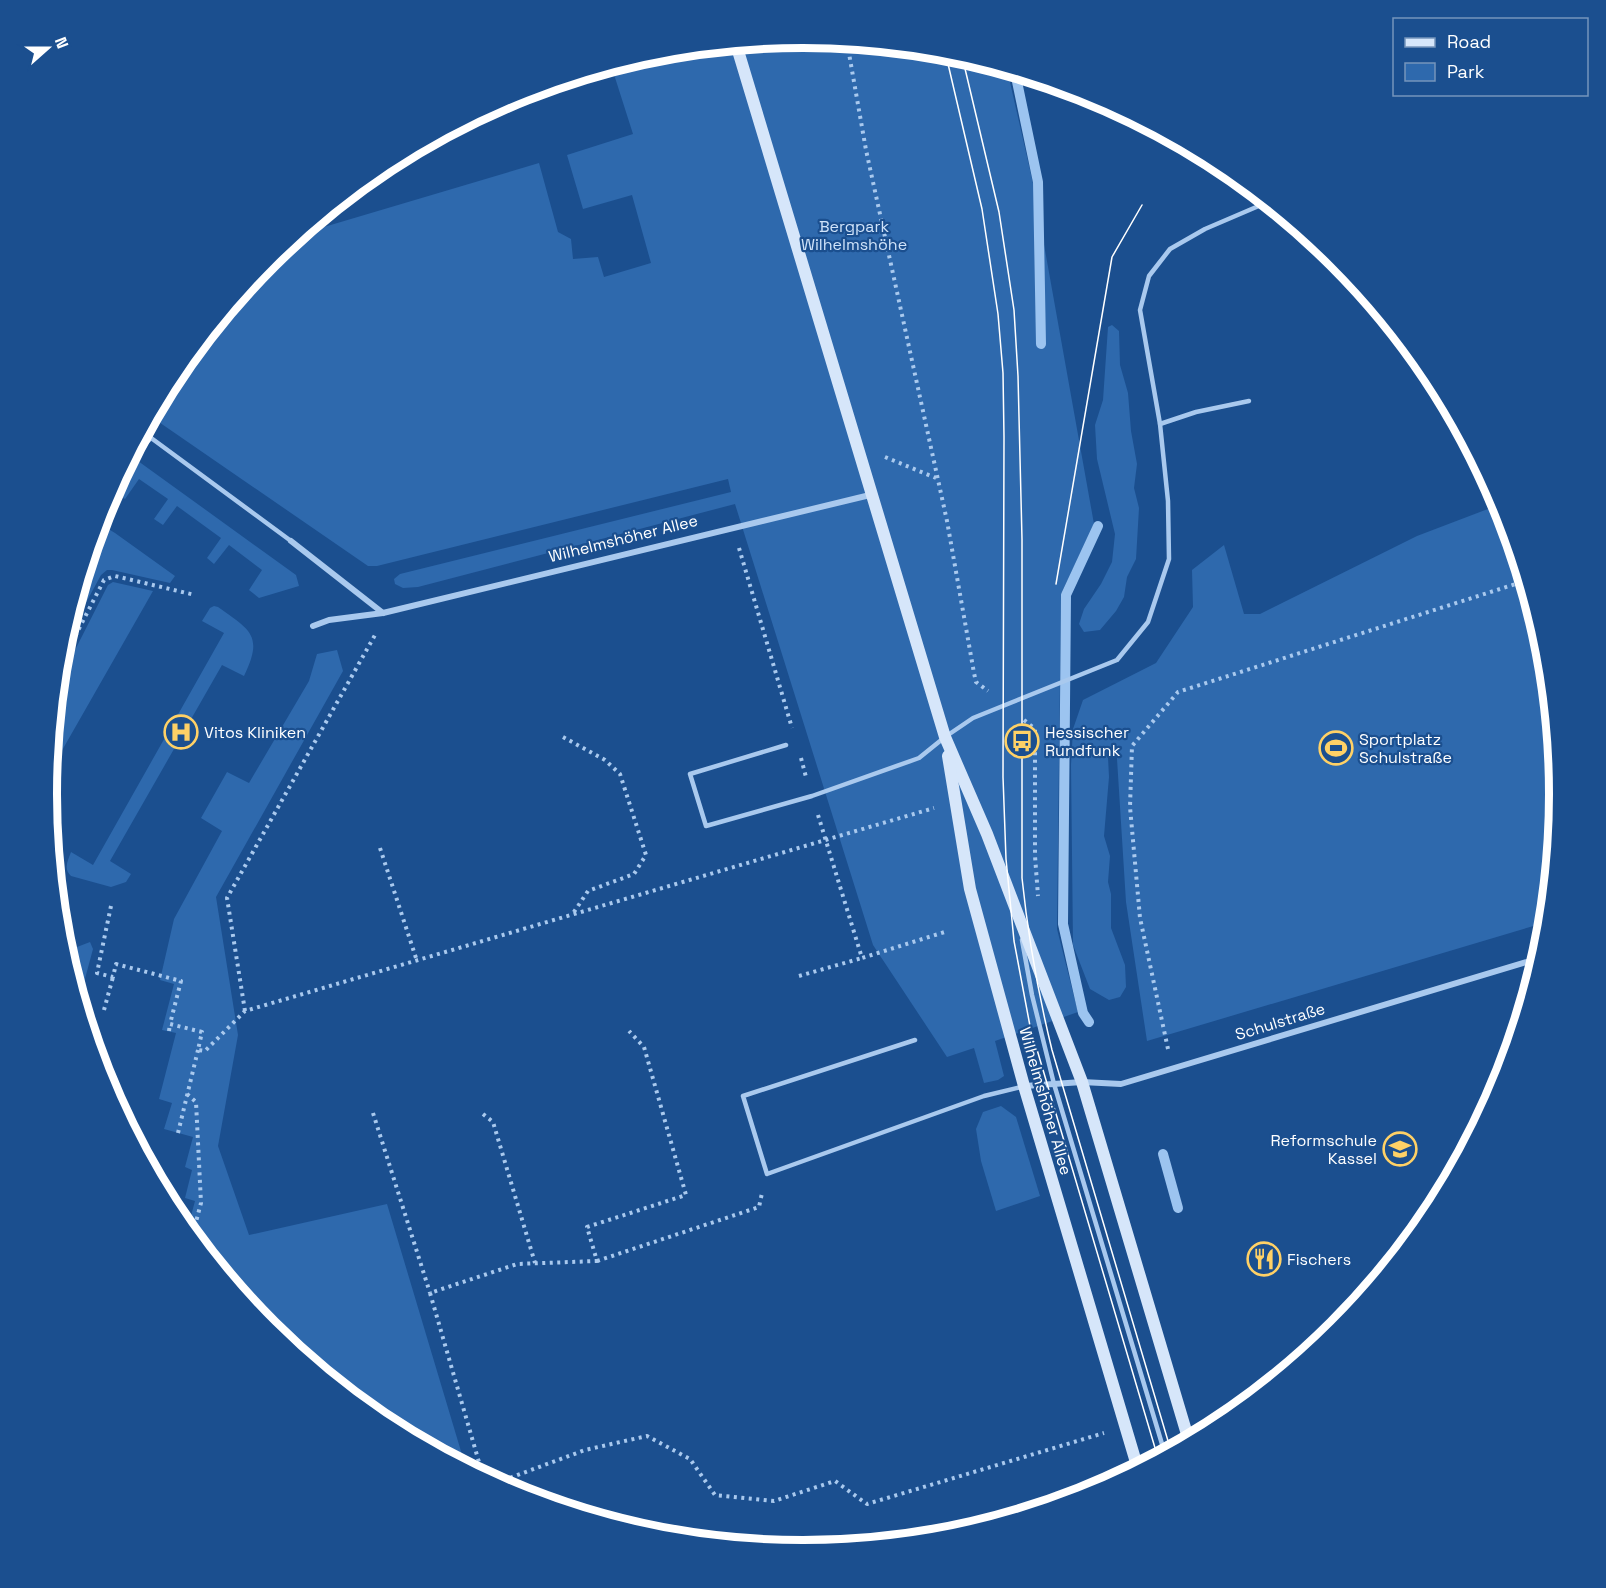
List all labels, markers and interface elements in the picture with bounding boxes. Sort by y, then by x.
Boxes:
north arrow [18,18,78,78]
legend [1393,18,1588,96]
text: Road [1447,30,1491,53]
text: N [50,34,73,52]
text: Park [1447,60,1485,83]
park label: Bergpark Wilhelmshöhe [801,216,907,255]
street label: Wilhelmshöher Allee [546,510,700,567]
hospital icon: Vitos Kliniken [163,714,199,750]
place label: Vitos Kliniken [204,722,306,743]
place label: Hessischer Rundfunk [1045,722,1129,761]
bus stop icon: Hessischer Rundfunk [1004,723,1040,759]
place label: Sportplatz Schulstraße [1359,729,1452,768]
sports icon: Sportplatz Schulstraße [1318,730,1354,766]
street label: Schulstraße [1233,998,1328,1045]
street label: Wilhelmshöher Allee [1014,1025,1077,1178]
place label: Reformschule Kassel [1271,1130,1377,1169]
school or university icon: Reformschule Kassel [1382,1131,1418,1167]
restaurant icon: Fischers [1246,1241,1282,1277]
place label: Fischers [1287,1249,1351,1270]

